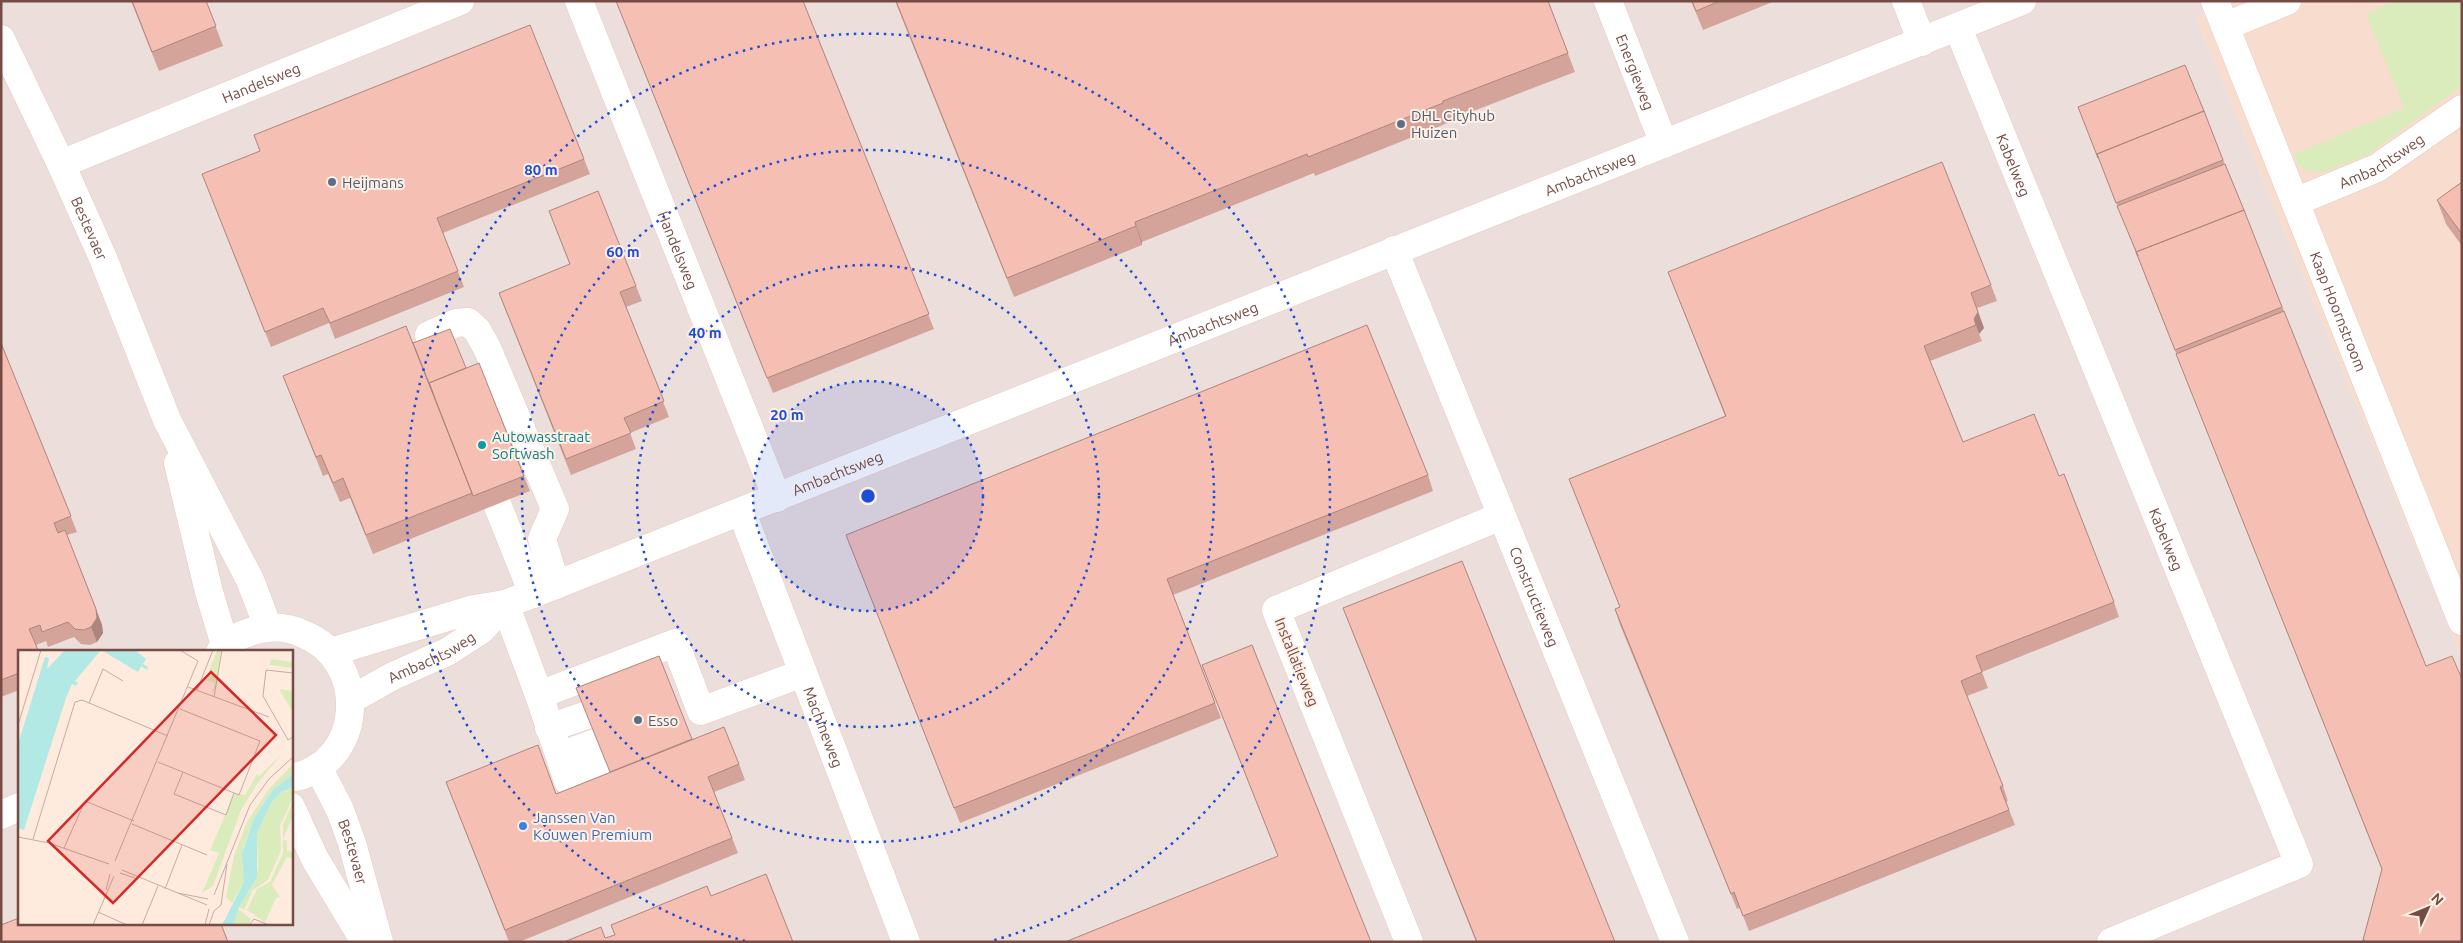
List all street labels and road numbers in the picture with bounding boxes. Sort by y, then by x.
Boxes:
street label: Energieweg [1613,31,1658,112]
street label: Handelsweg [219,59,303,106]
street label: Ambachtsweg [2336,130,2427,191]
street label: Kabelweg [1993,131,2034,199]
street label: Ambachtsweg [1542,148,1637,199]
street label: Bestevaer [68,194,111,263]
street label: Handelsweg [655,208,701,292]
street label: Kaap Hoornstroom [2307,249,2370,374]
street label: Ambachtsweg [1165,298,1260,349]
street label: Ambachtsweg [790,447,885,498]
street label: Kabelweg [2146,505,2187,573]
street label: Constructieweg [1507,544,1563,649]
street label: Installatieweg [1271,615,1323,709]
street label: Ambachtsweg [384,628,478,686]
street label: Machineweg [801,684,847,770]
street label: Bestevaer [335,816,371,886]

